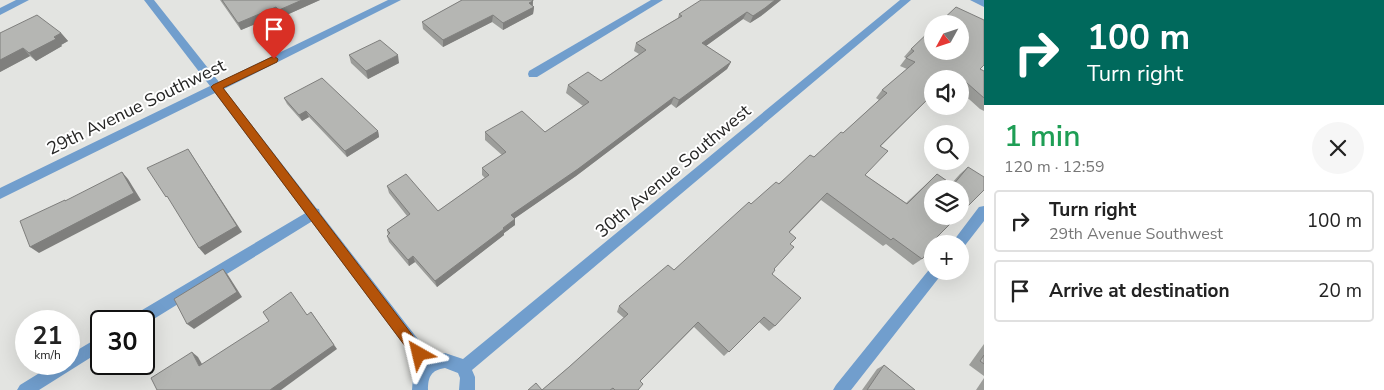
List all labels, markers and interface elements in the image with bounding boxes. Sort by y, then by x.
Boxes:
pin [253,8,295,59]
text: 100 m [1087,14,1190,61]
icon: arrive [260,15,288,43]
north arrow [924,15,969,60]
map controls [924,15,969,280]
icon: right [1004,20,1069,85]
street label: 29th Avenue Southwest [43,53,230,161]
text: Turn right [1087,59,1183,89]
button: sound [924,70,969,115]
street label: 30th Avenue Southwest [590,98,756,243]
text: 1 min [1004,116,1080,157]
button: close [1312,122,1364,174]
button: search [924,125,969,170]
text: 120 m · 12:59 [1004,156,1105,178]
button: layers [924,180,969,225]
text: Turn right [1049,197,1136,223]
icon: right [1006,207,1034,235]
text: 100 m [1307,208,1362,234]
text: 29th Avenue Southwest [1049,223,1223,245]
button: + [924,235,969,280]
icon: arrive [1006,277,1034,305]
text: Arrive at destination [1049,278,1230,304]
text: 20 m [1318,278,1362,304]
speed limit sign: 30 [90,310,155,375]
text: 21 [32,319,63,353]
position arrow [392,327,444,379]
text: km/h [34,347,61,363]

